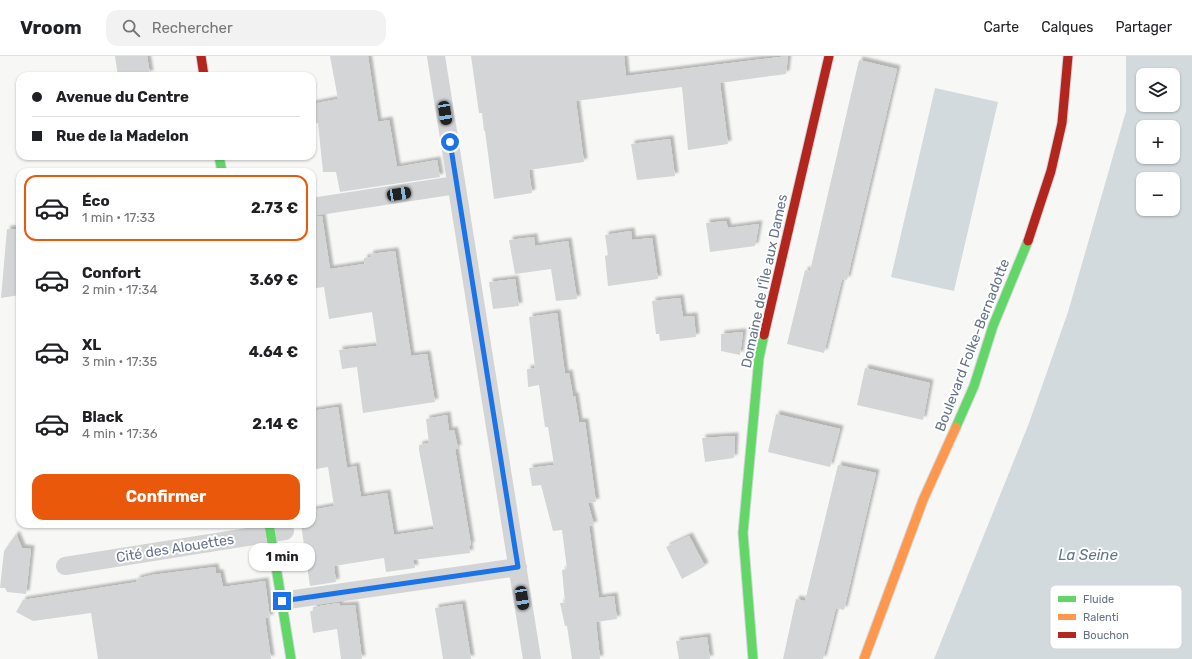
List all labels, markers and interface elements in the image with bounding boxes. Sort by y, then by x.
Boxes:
search box [106,10,386,46]
text: Vroom [20,16,82,39]
icon: search [120,17,142,39]
text: Rechercher [152,19,233,37]
text: Carte [983,19,1019,36]
text: Calques [1041,19,1093,36]
text: Partager [1115,19,1172,36]
map controls [1136,68,1180,216]
button: layers [1136,68,1180,112]
text: Avenue du Centre [56,88,189,106]
car [437,100,453,126]
button: + [1136,120,1180,164]
text: Rue de la Madelon [56,127,189,145]
route start [441,133,459,151]
button: − [1136,172,1180,216]
car [386,186,412,202]
icon: car [34,190,70,226]
text: Éco [82,192,110,210]
street label: Domaine de l'Île aux Dames [737,192,791,370]
text: 2.73 € [251,199,298,217]
text: 1 min · 17:33 [82,210,155,225]
street label: Boulevard Folke-Bernadotte [932,256,1013,434]
icon: car [34,262,70,298]
text: Confort [82,264,141,282]
text: 3.69 € [250,271,298,289]
text: 2 min · 17:34 [82,282,158,297]
icon: car [34,334,70,370]
text: XL [82,336,101,354]
text: 4.64 € [249,343,298,361]
text: 3 min · 17:35 [82,354,157,369]
icon: car [34,406,70,442]
text: Black [82,408,123,426]
text: 2.14 € [252,415,298,433]
text: 4 min · 17:36 [82,426,158,441]
button: Confirmer [32,474,300,520]
street label: Cité des Alouettes [115,531,235,566]
callout: 1 min [249,543,315,571]
water label: La Seine [1058,546,1118,564]
text: 1 min [265,549,299,564]
car [514,585,530,611]
legend [1050,585,1182,649]
route end [273,592,291,610]
text: Fluide [1083,593,1114,606]
text: Ralenti [1083,611,1119,624]
text: Bouchon [1083,629,1129,642]

